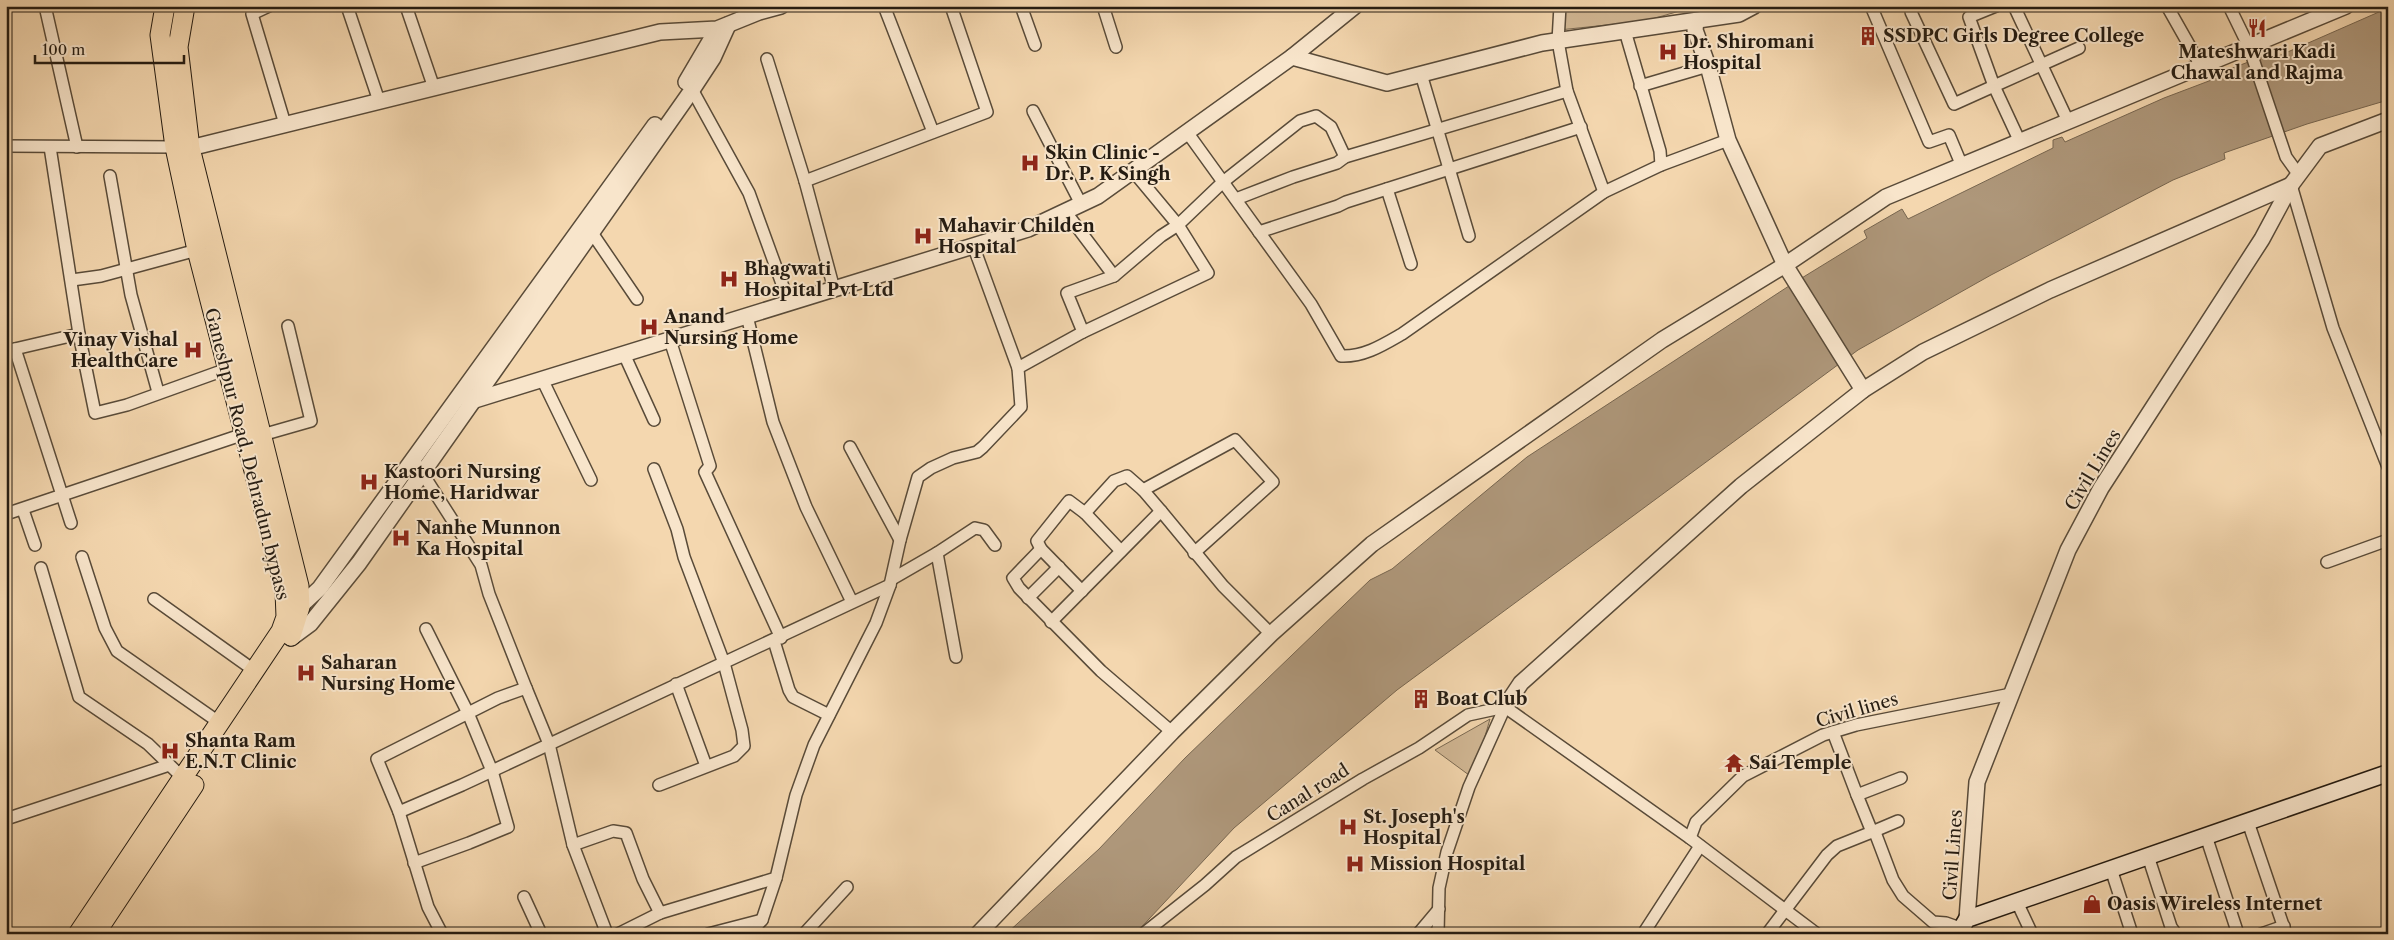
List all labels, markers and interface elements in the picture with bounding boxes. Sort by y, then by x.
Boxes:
restaurant icon: Mateshwari Kadi Chawal and Rajma [2246,17,2268,39]
building icon: SSDPC Girls Degree College [1857,25,1879,47]
place label: SSDPC Girls Degree College [1883,25,2145,47]
place label: Dr. Shiromani Hospital [1683,31,1815,74]
scale bar [35,32,184,64]
text: 100 m [42,40,85,59]
hospital icon: Dr. Shiromani Hospital [1657,41,1679,63]
place label: Mateshwari Kadi Chawal and Rajma [2171,41,2344,84]
place label: Skin Clinic - Dr. P. K Singh [1045,142,1171,185]
hospital icon: Skin Clinic - Dr. P. K Singh [1019,152,1041,174]
place label: Mahavir Childen Hospital [938,215,1096,258]
hospital icon: Mahavir Childen Hospital [912,225,934,247]
place label: Bhagwati Hospital Pvt Ltd [744,258,894,301]
hospital icon: Bhagwati Hospital Pvt Ltd [718,268,740,290]
street label: Ganeshpur Road, Dehradun bypass [200,306,294,602]
place label: Anand Nursing Home [663,306,798,349]
hospital icon: Anand Nursing Home [638,316,660,338]
place label: Vinay Vishal HealthCare [62,329,178,372]
hospital icon: Vinay Vishal HealthCare [182,339,204,361]
street label: Civil Lines [2060,425,2126,515]
place label: Kastoori Nursing Home, Haridwar [384,461,541,504]
hospital icon: Kastoori Nursing Home, Haridwar [358,471,380,493]
place label: Nanhe Munnon Ka Hospital [416,517,561,560]
hospital icon: Nanhe Munnon Ka Hospital [390,527,412,549]
place label: Saharan Nursing Home [321,652,455,695]
hospital icon: Saharan Nursing Home [295,662,317,684]
building icon: Boat Club [1410,688,1432,710]
place label: Boat Club [1436,688,1528,710]
street label: Civil lines [1813,688,1901,732]
place label: Shanta Ram E.N.T Clinic [185,730,297,773]
hospital icon: Shanta Ram E.N.T Clinic [159,740,181,762]
temple icon: Sai Temple [1723,752,1745,774]
place label: Sai Temple [1749,752,1852,774]
street label: Canal road [1263,759,1353,827]
place label: St. Joseph's Hospital [1363,806,1465,849]
street label: Civil Lines [1939,809,1967,901]
hospital icon: St. Joseph's Hospital [1337,816,1359,838]
hospital icon: Mission Hospital [1344,853,1366,875]
place label: Mission Hospital [1370,853,1525,875]
shop icon: Oasis Wireless Internet [2081,893,2103,915]
place label: Oasis Wireless Internet [2107,893,2323,915]

